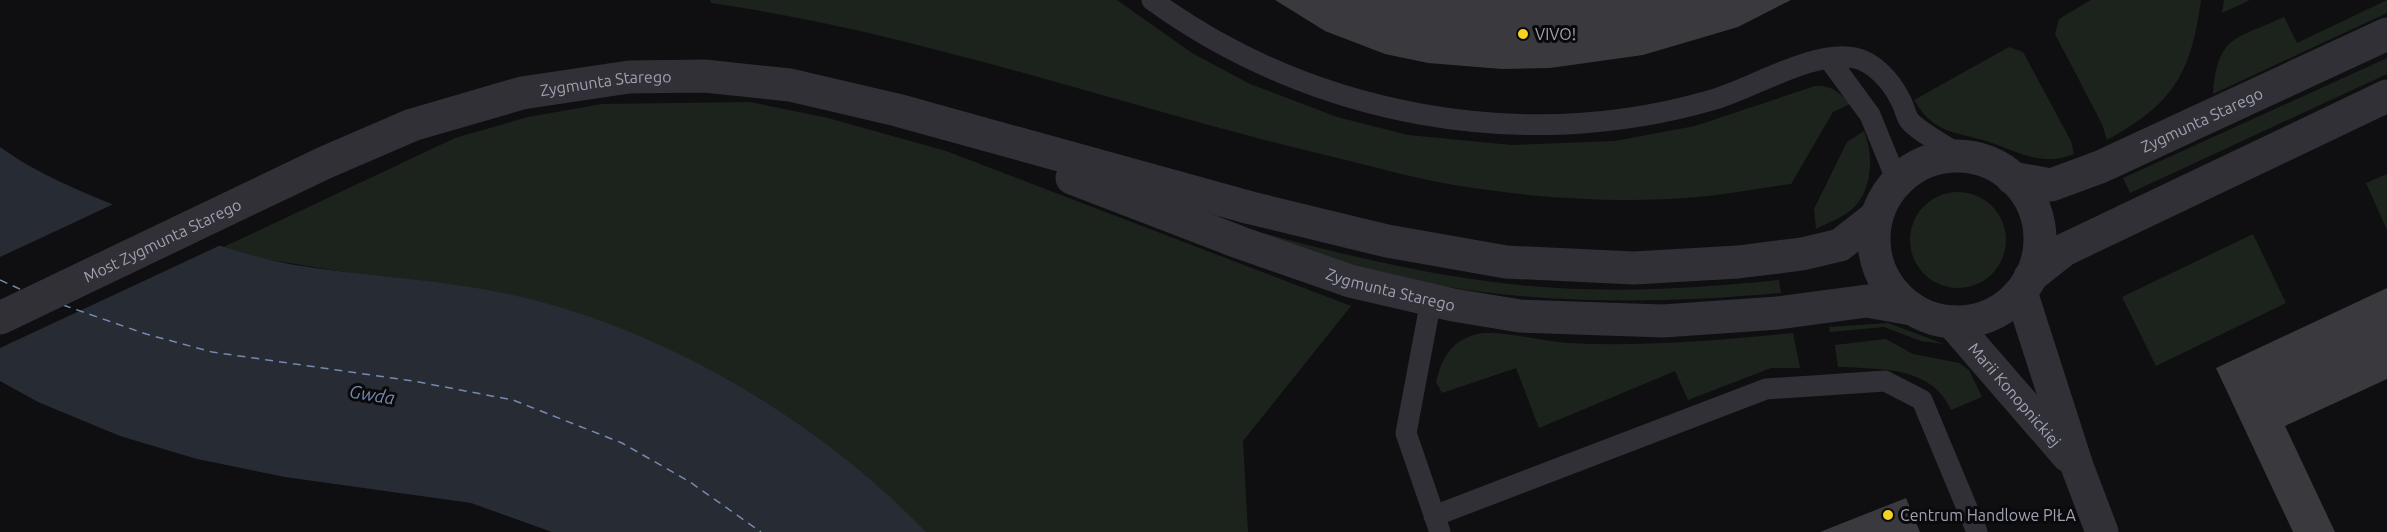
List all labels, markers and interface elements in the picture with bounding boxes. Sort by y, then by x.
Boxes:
place label: VIVO! [1535,25,1576,43]
marker: VIVO! [1516,27,1530,41]
street label: Zygmunta Starego [539,67,672,99]
street label: Zygmunta Starego [2138,84,2266,156]
street label: Most Zygmunta Starego [81,195,244,286]
street label: Zygmunta Starego [1324,264,1457,314]
street label: Marii Konopnickiej [1965,339,2065,450]
water label: Gwda [348,381,396,407]
place label: Centrum Handlowe PIŁA [1900,506,2077,524]
marker: Centrum Handlowe PIŁA [1881,508,1895,522]

